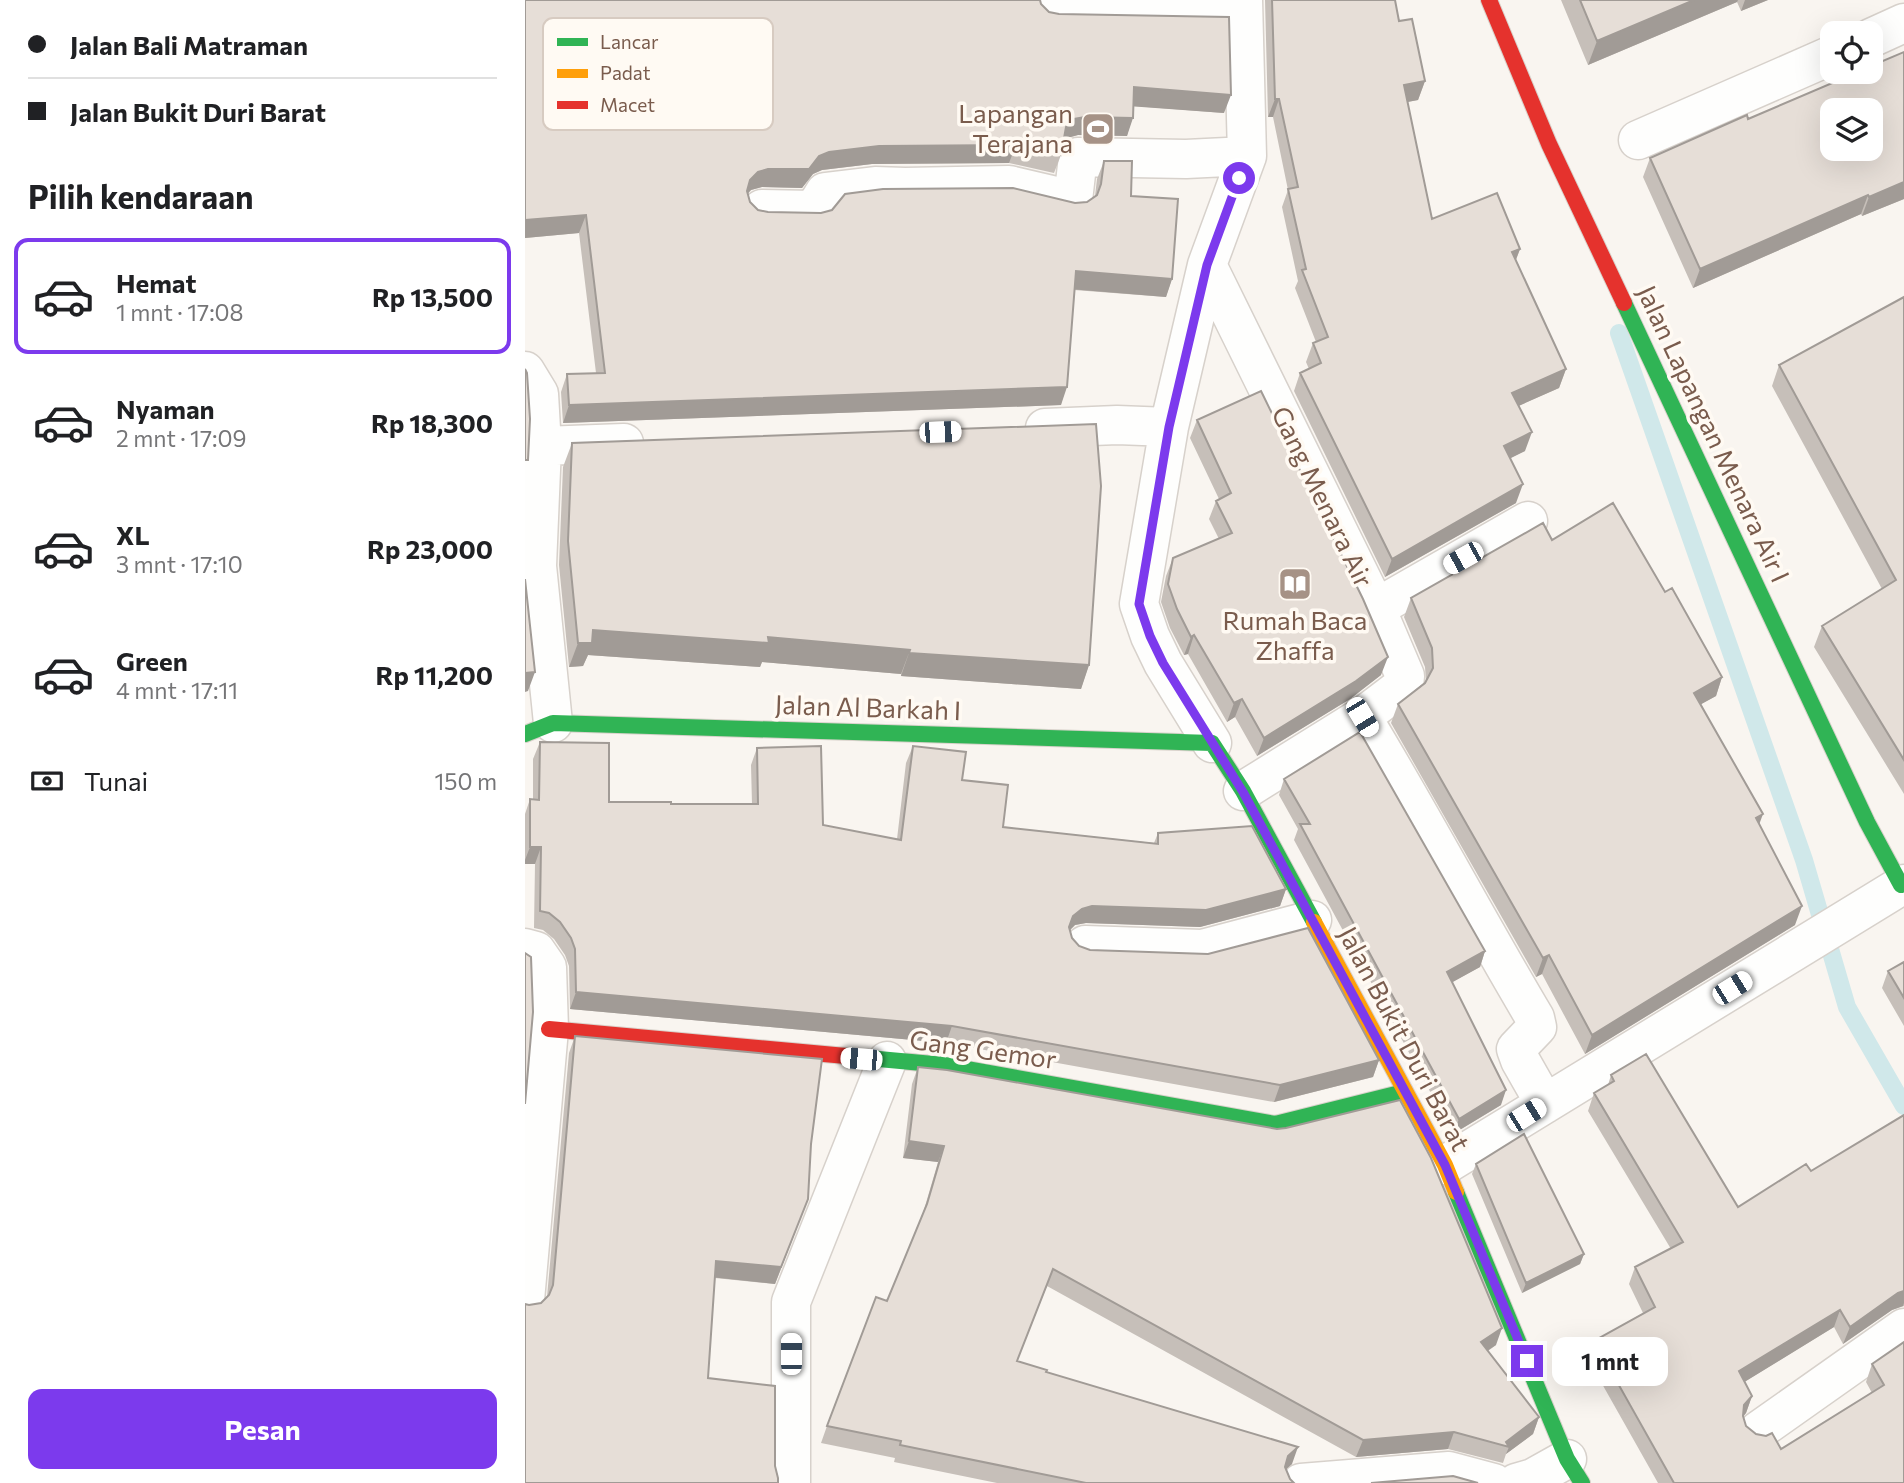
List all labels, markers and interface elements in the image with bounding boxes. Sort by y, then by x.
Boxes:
legend [543,18,773,130]
map controls [1820,21,1883,161]
button: locate [1820,21,1883,84]
text: Jalan Bali Matraman [70,29,308,60]
text: Lancar [600,30,659,53]
text: Padat [600,61,651,84]
text: Macet [600,93,655,116]
text: Jalan Bukit Duri Barat [70,96,326,127]
place label: Lapangan Terajana [958,97,1073,158]
button: layers [1820,98,1883,161]
sports icon: Lapangan Terajana [1079,110,1117,148]
route start [1223,162,1255,194]
text: Pilih kendaraan [28,176,254,216]
icon: car [32,265,95,328]
text: Hemat [116,267,197,298]
street label: Jalan Lapangan Menara Air I [1632,280,1797,587]
text: Rp 13,500 [372,281,493,312]
text: 1 mnt · 17:08 [116,298,244,326]
icon: car [32,391,95,454]
text: Nyaman [116,393,215,424]
street label: Gang Menara Air [1266,401,1381,592]
text: Rp 18,300 [371,407,493,438]
car [919,421,962,443]
text: 2 mnt · 17:09 [116,424,246,452]
icon: car [32,517,95,580]
text: XL [116,519,150,550]
text: Rp 23,000 [367,533,493,564]
car [1440,539,1487,577]
text: 3 mnt · 17:10 [116,550,243,578]
library icon: Rumah Baca Zhaffa [1276,565,1314,603]
place label: Rumah Baca Zhaffa [1223,604,1367,665]
icon: car [32,643,95,706]
text: Green [116,645,188,676]
text: Rp 11,200 [375,659,493,690]
text: 4 mnt · 17:11 [116,676,238,704]
street label: Jalan Al Barkah I [774,688,962,725]
car [1343,694,1382,740]
icon: cash [28,762,66,800]
text: Tunai [84,765,148,796]
text: 150 m [434,767,497,795]
street label: Jalan Bukit Duri Barat [1333,921,1478,1156]
car [1709,968,1756,1008]
street label: Gang Gemor [908,1023,1059,1074]
car [840,1047,883,1071]
car [1503,1095,1550,1135]
car [781,1333,802,1375]
callout: 1 mnt [1551,1336,1667,1386]
route end [1511,1345,1543,1377]
text: 1 mnt [1581,1347,1639,1375]
button: Pesan [28,1389,497,1469]

